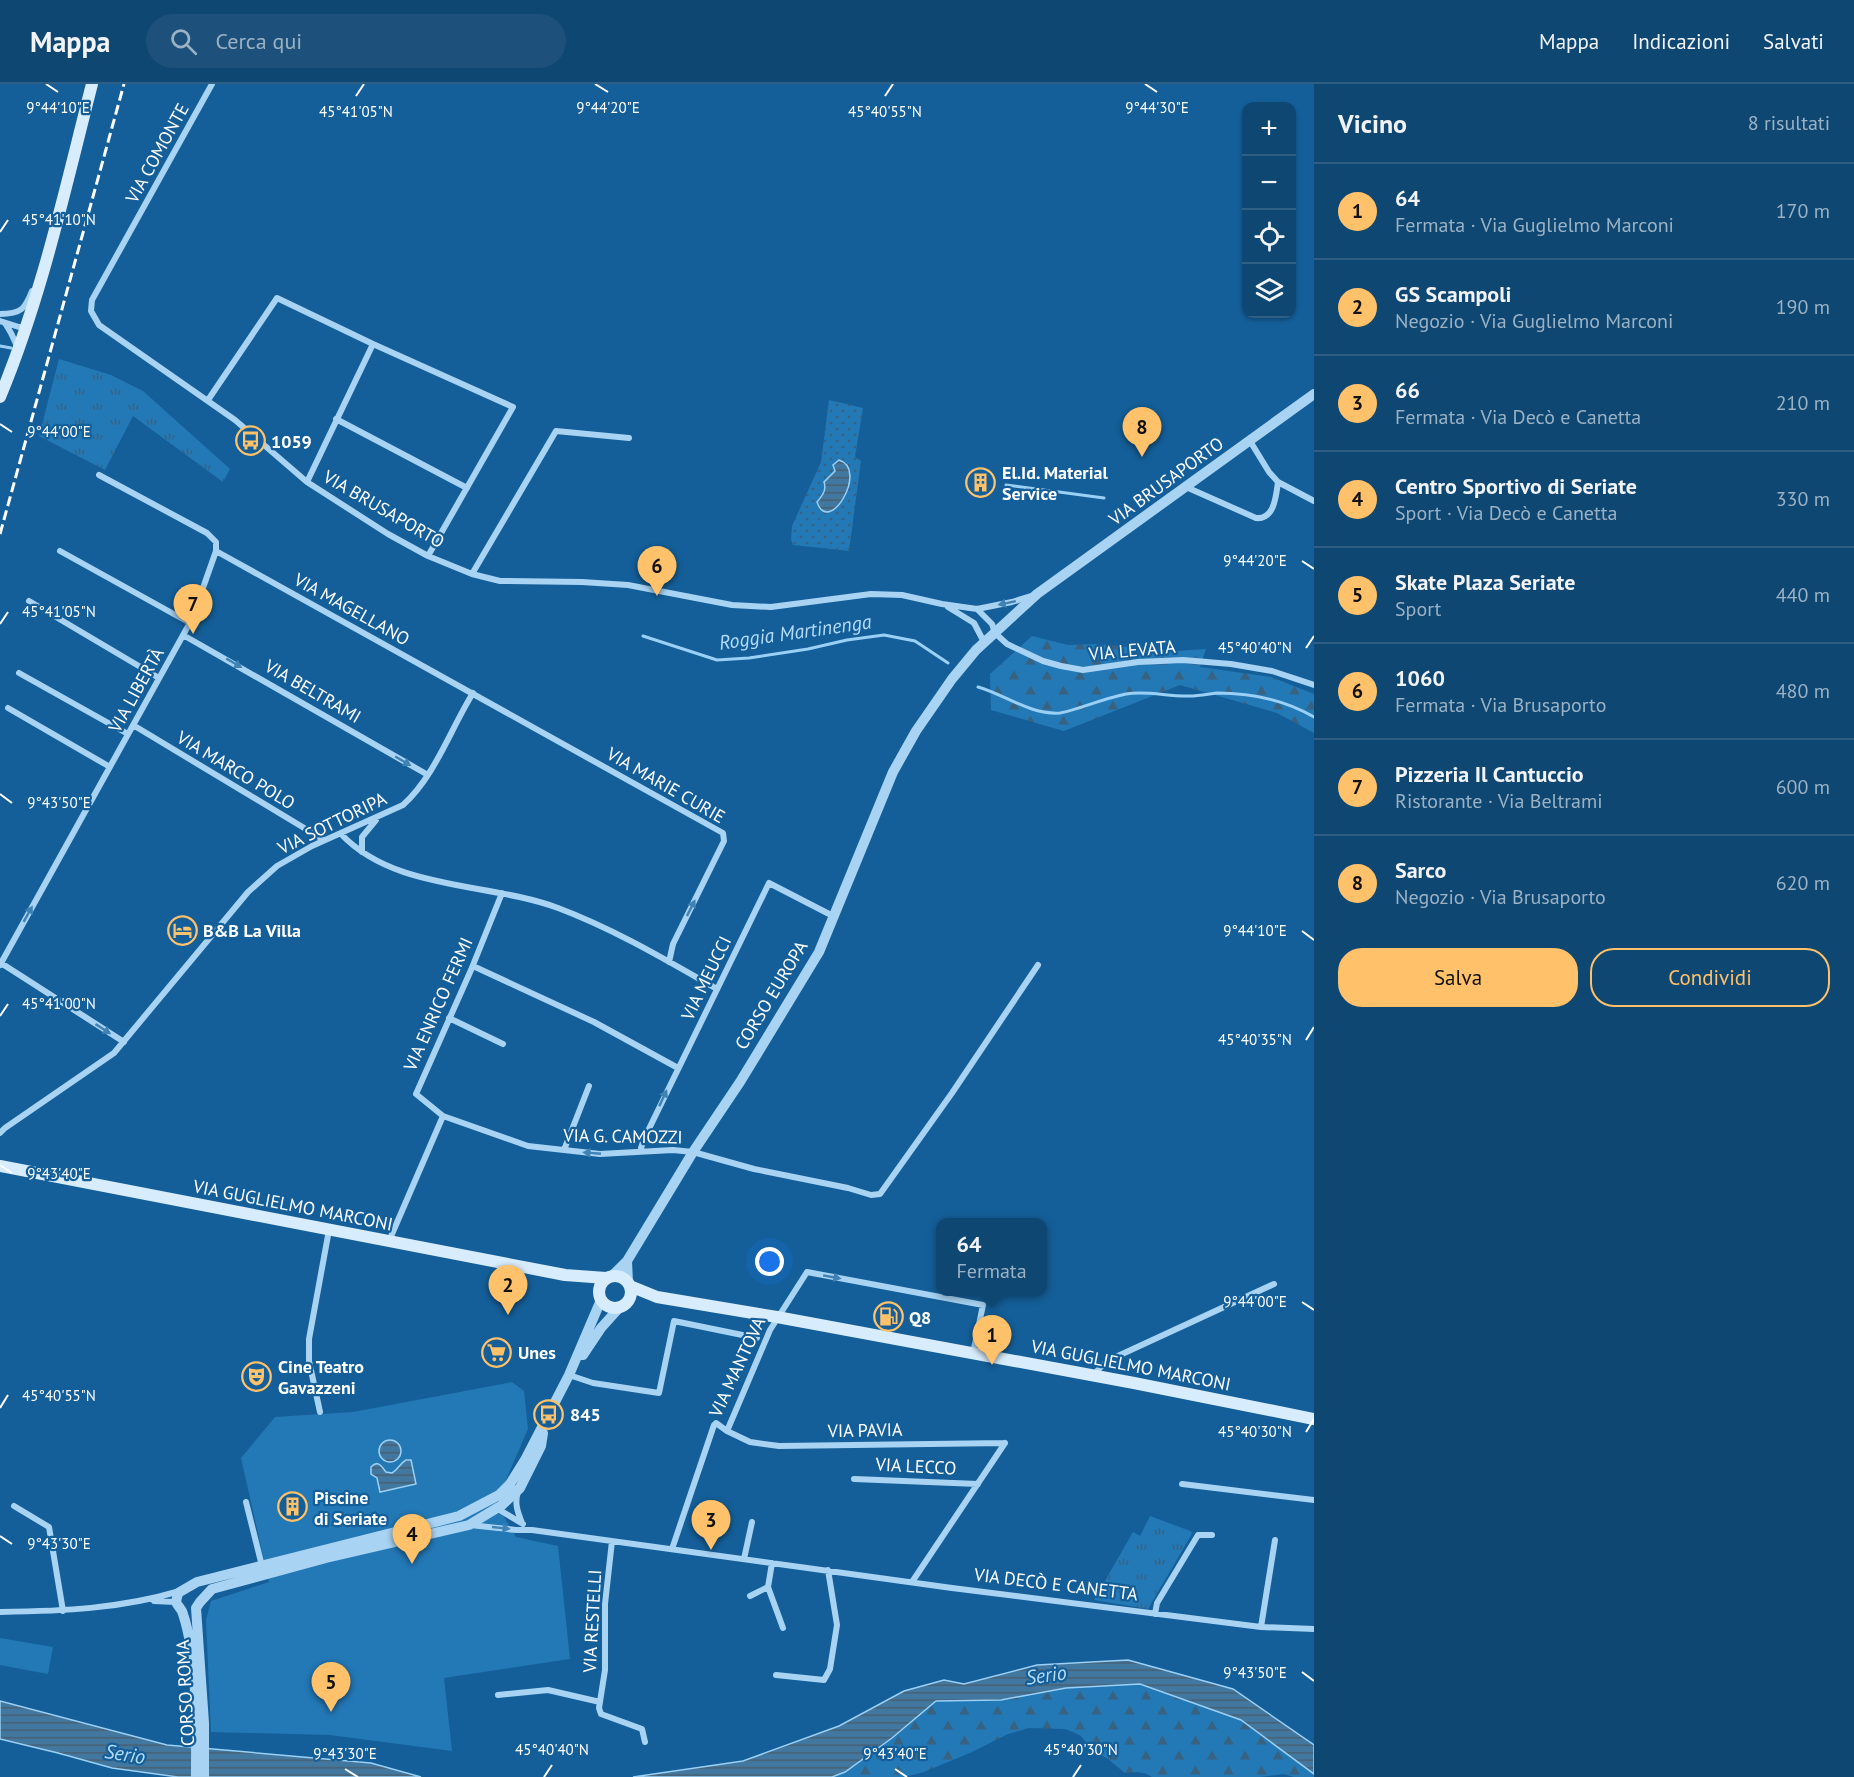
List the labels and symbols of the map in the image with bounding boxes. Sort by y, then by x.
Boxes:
text: 9°44'10"E [26,98,90,117]
text: 9°44'20"E [576,98,640,117]
text: 9°44'30"E [1125,98,1189,117]
street label: VIA COMONTE [120,99,194,208]
text: 45°41'05"N [319,102,393,121]
text: 45°40'55"N [848,102,922,121]
text: 45°41'10"N [22,210,96,229]
pin: 8 [1122,408,1162,457]
text: 9°44'00"E [27,422,91,441]
bus stop icon: 1059 [234,425,266,457]
place label: 1059 [271,430,312,453]
street label: VIA BRUSAPORTO [1103,432,1228,531]
place label: El.Id. Material Service [1002,461,1108,505]
street label: VIA BRUSAPORTO [318,464,449,553]
building icon: El.Id. Material Service [965,466,997,498]
pin: 6 [638,546,676,596]
text: 9°44'20"E [1223,551,1287,570]
street label: VIA MAGELLANO [289,567,414,650]
pin: 7 [174,584,212,634]
one-way arrow [998,599,1017,608]
text: 45°41'05"N [22,602,96,621]
water label: Roggia Martinenga [717,608,873,656]
street label: VIA LEVATA [1087,635,1177,665]
text: 45°40'40"N [1218,638,1292,657]
street label: VIA LIBERTÀ [103,643,169,737]
street label: VIA BELTRAMI [260,654,365,728]
one-way arrow [226,658,242,669]
street label: VIA MARCO POLO [172,725,299,814]
street label: VIA MARIE CURIE [602,741,729,828]
one-way arrow [395,755,412,765]
street label: VIA SOTTORIPA [273,787,391,860]
text: 9°43'50"E [27,793,91,812]
one-way arrow [686,899,696,916]
one-way arrow [23,905,33,922]
hotel icon: B&B La Villa [166,914,198,946]
place label: B&B La Villa [203,919,301,942]
text: 9°44'10"E [1223,921,1287,940]
street label: VIA MEUCCI [675,932,736,1025]
street label: VIA ENRICO FERMI [398,934,478,1075]
street label: CORSO EUROPA [730,936,813,1053]
text: 45°41'00"N [22,994,96,1013]
one-way arrow [95,1023,111,1034]
text: 45°40'35"N [1218,1030,1292,1049]
one-way arrow [659,1090,668,1107]
street label: VIA G. CAMOZZI [562,1123,683,1149]
one-way arrow [583,1148,602,1158]
text: 9°43'40"E [27,1164,91,1183]
street label: VIA GUGLIELMO MARCONI [190,1174,395,1236]
your location [755,1247,784,1276]
pin: 2 [488,1266,528,1315]
one-way arrow [823,1273,842,1282]
text: 9°44'00"E [1223,1292,1287,1311]
fuel station icon: Q8 [872,1301,904,1333]
place label: Q8 [909,1306,931,1329]
street label: VIA MANTOVA [703,1313,770,1422]
pin: 1 [972,1316,1012,1365]
street label: VIA GUGLIELMO MARCONI [1028,1334,1233,1396]
supermarket icon: Unes [481,1336,513,1368]
place label: Unes [518,1341,556,1364]
place label: Cine Teatro Gavazzeni [278,1355,364,1399]
theatre icon: Cine Teatro Gavazzeni [241,1360,273,1392]
text: 45°40'55"N [22,1386,96,1405]
bus stop icon: 845 [533,1398,565,1430]
place label: 845 [570,1403,601,1426]
street label: VIA PAVIA [826,1418,903,1442]
text: 45°40'30"N [1218,1422,1292,1441]
street label: VIA LECCO [874,1452,957,1480]
place label: Piscine di Seriate [314,1486,387,1530]
building icon: Piscine di Seriate [277,1491,309,1523]
pin: 3 [692,1500,730,1550]
pin: 4 [392,1514,432,1564]
one-way arrow [491,1523,510,1533]
text: 9°43'30"E [27,1534,91,1553]
street label: VIA DECÒ E CANETTA [972,1562,1140,1606]
street label: VIA RESTELLI [578,1569,606,1674]
street label: CORSO ROMA [171,1639,199,1747]
water label: Serio [1024,1659,1068,1691]
pin: 5 [312,1662,350,1712]
text: 9°43'50"E [1223,1663,1287,1682]
water label: Serio [103,1738,147,1770]
text: 45°40'40"N [515,1740,589,1759]
text: 45°40'30"N [1044,1740,1118,1759]
text: 9°43'30"E [313,1744,377,1763]
text: 9°43'40"E [863,1744,927,1763]

